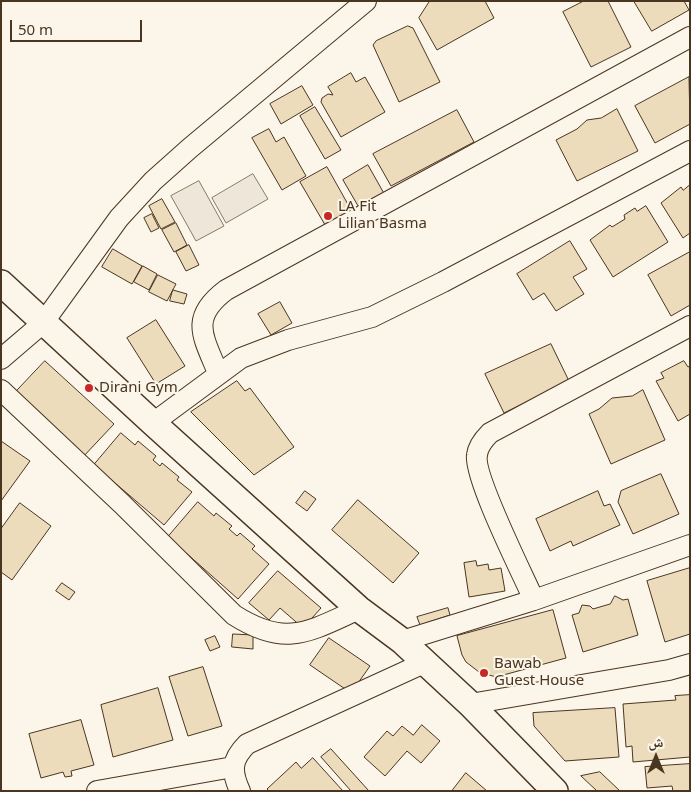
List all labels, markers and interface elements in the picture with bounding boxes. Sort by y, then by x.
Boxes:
scale bar [12,10,145,42]
text: 50 m [18,19,53,39]
place label: LA Fit Lilian Basma [338,198,427,233]
marker: LA Fit Lilian Basma [322,210,334,222]
place label: Dirani Gym [99,379,178,397]
marker: Dirani Gym [83,382,95,394]
place label: Bawab Guest House [494,655,584,690]
marker: Bawab Guest House [478,667,490,679]
north arrow [631,732,681,782]
text: ش [649,732,663,751]

